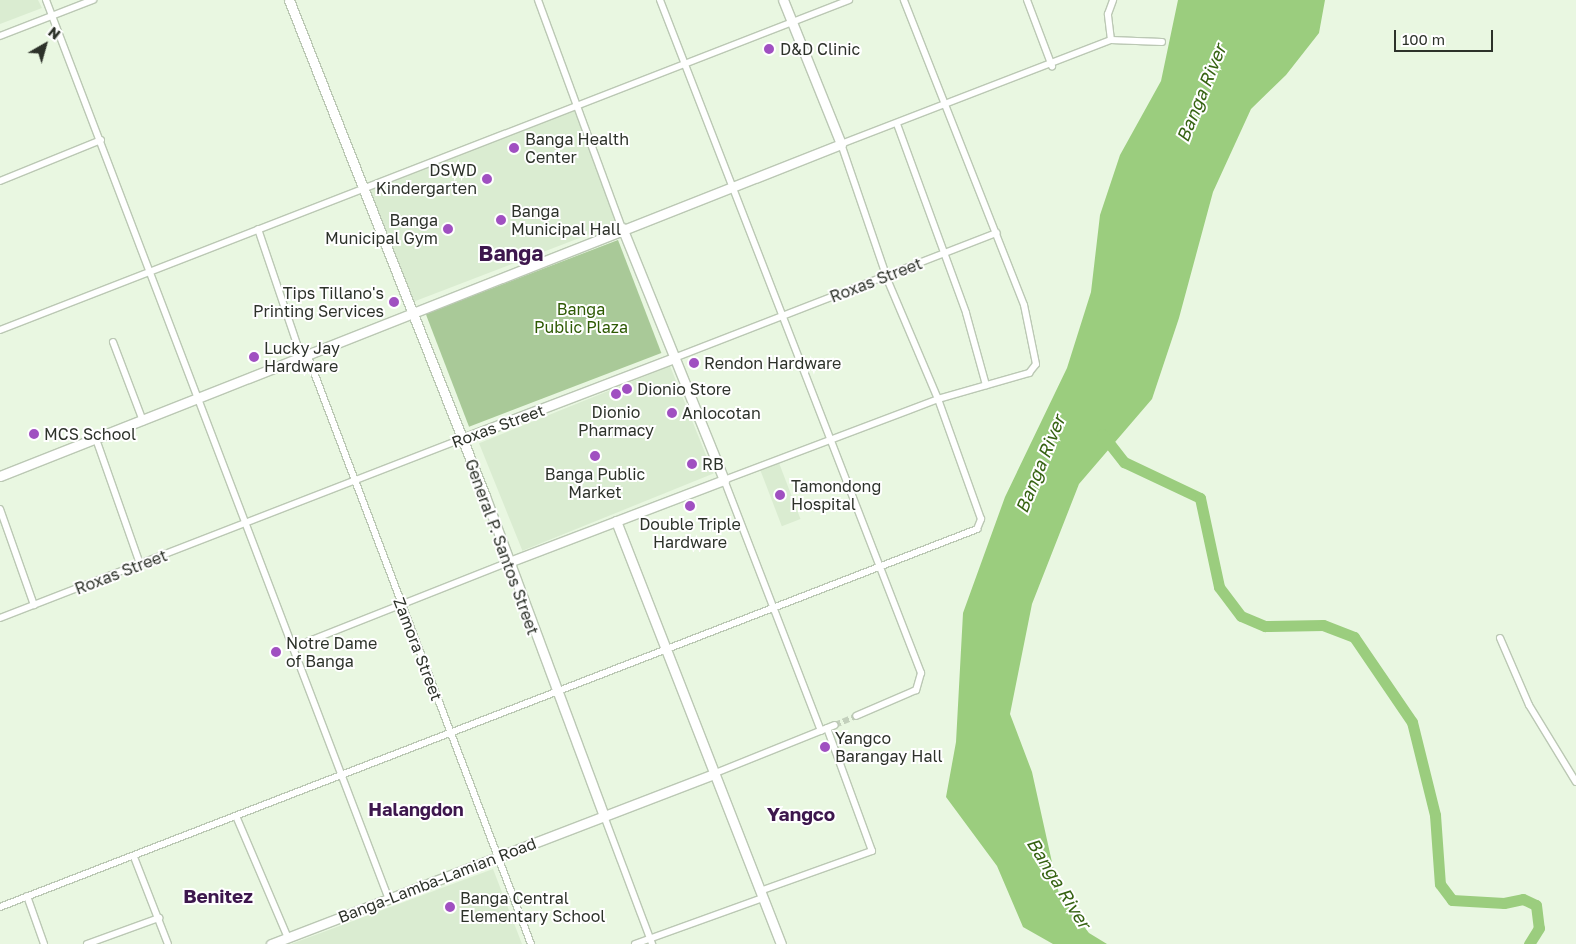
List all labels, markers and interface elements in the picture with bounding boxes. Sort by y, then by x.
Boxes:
north arrow [20,20,70,70]
scale bar [1396,20,1495,52]
text: N [45,23,64,43]
text: 100 m [1402,30,1445,48]
place label: D&D Clinic [780,39,860,59]
water label: Banga River [1172,41,1230,145]
marker: D&D Clinic [762,42,776,56]
place label: Banga Health Center [525,129,629,167]
marker: Banga Health Center [507,141,521,155]
place label: DSWD Kindergarten [376,160,477,198]
marker: DSWD Kindergarten [481,173,493,185]
place label: Banga Municipal Hall [511,201,621,239]
place label: Banga Municipal Gym [325,210,438,248]
marker: Banga Municipal Hall [495,214,507,226]
marker: Banga Municipal Gym [442,223,454,235]
district label: Banga [479,240,543,266]
street label: Roxas Street [827,254,925,306]
place label: Tips Tillano's Printing Services [253,283,384,321]
marker: Tips Tillano's Printing Services [388,296,400,308]
park label: Banga Public Plaza [534,299,628,337]
place label: Lucky Jay Hardware [264,338,340,376]
marker: Lucky Jay Hardware [248,351,260,363]
place label: Rendon Hardware [704,353,841,373]
marker: Rendon Hardware [688,357,700,369]
place label: Dionio Store [637,379,731,399]
marker: Dionio Store [621,383,633,395]
marker: Dionio Pharmacy [610,388,622,400]
street label: Roxas Street [449,400,547,452]
place label: Dionio Pharmacy [578,402,654,440]
place label: Anlocotan [682,403,761,423]
marker: Anlocotan [666,407,678,419]
water label: Banga River [1011,412,1069,516]
place label: MCS School [44,424,136,444]
marker: MCS School [28,428,40,440]
marker: Banga Public Market [589,450,601,462]
place label: RB [702,454,724,474]
street label: General P. Santos Street [461,456,543,638]
marker: RB [686,458,698,470]
place label: Banga Public Market [545,464,645,502]
place label: Tamondong Hospital [791,476,881,514]
marker: Tamondong Hospital [773,488,787,502]
marker: Double Triple Hardware [684,500,696,512]
place label: Double Triple Hardware [639,514,741,552]
street label: Roxas Street [72,546,170,598]
street label: Zamora Street [390,595,446,703]
place label: Notre Dame of Banga [286,633,377,671]
marker: Notre Dame of Banga [270,646,282,658]
place label: Yangco Barangay Hall [835,728,943,766]
marker: Yangco Barangay Hall [819,741,831,753]
district label: Halangdon [368,798,464,820]
district label: Yangco [767,803,835,825]
street label: Banga-Lamba-Lamian Road [335,833,539,927]
water label: Banga River [1022,833,1096,933]
district label: Benitez [183,885,253,907]
place label: Banga Central Elementary School [460,888,605,926]
marker: Banga Central Elementary School [444,901,456,913]

